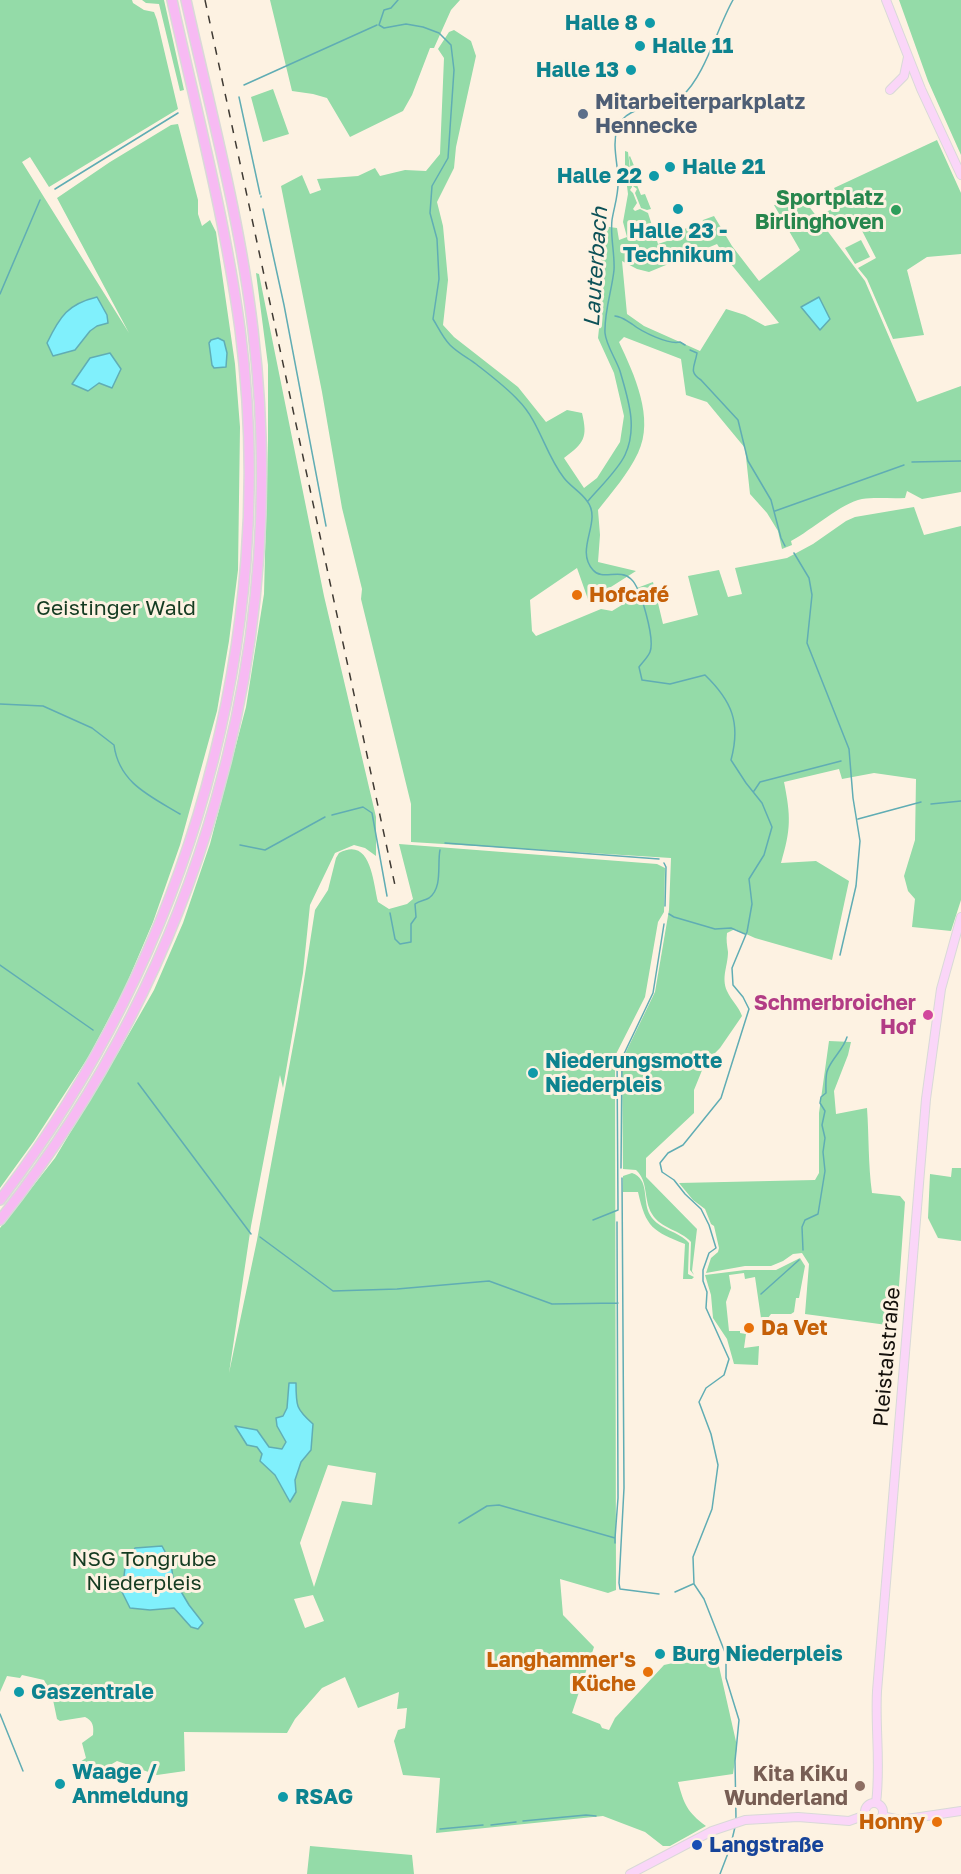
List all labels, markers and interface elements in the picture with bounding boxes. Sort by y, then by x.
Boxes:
place label: Halle 8 [565,10,638,36]
marker: Halle 8 [643,16,657,30]
place label: Halle 11 [652,33,733,59]
marker: Halle 11 [633,39,647,53]
place label: Halle 13 [536,57,619,83]
marker: Halle 13 [624,63,638,77]
place label: Mitarbeiterparkplatz Hennecke [595,89,805,139]
marker: Mitarbeiterparkplatz Hennecke [576,107,590,121]
place label: Halle 21 [682,154,765,180]
marker: Halle 21 [663,160,677,174]
place label: Halle 22 [557,163,642,189]
marker: Halle 22 [647,169,661,183]
place label: Sportplatz Birlinghoven [755,185,884,235]
marker: Halle 23 - Technikum [671,202,685,216]
marker: Sportplatz Birlinghoven [889,203,903,217]
water label: Lauterbach [579,206,613,328]
place label: Halle 23 - Technikum [623,218,733,268]
place label: Hofcafé [589,582,669,608]
marker: Hofcafé [570,588,584,602]
park label: Geistinger Wald [36,595,196,621]
place label: Schmerbroicher Hof [754,990,916,1040]
marker: Schmerbroicher Hof [921,1008,935,1022]
place label: Niederungsmotte Niederpleis [545,1048,722,1098]
marker: Niederungsmotte Niederpleis [526,1066,540,1080]
street label: Pleistalstraße [868,1286,906,1428]
place label: Da Vet [761,1315,828,1341]
marker: Da Vet [742,1321,756,1335]
park label: NSG Tongrube Niederpleis [71,1546,217,1596]
place label: Burg Niederpleis [672,1641,843,1667]
place label: Langhammer's Küche [486,1647,636,1697]
marker: Burg Niederpleis [653,1647,667,1661]
marker: Langhammer's Küche [641,1665,655,1679]
place label: Gaszentrale [31,1679,154,1705]
marker: Gaszentrale [12,1685,26,1699]
place label: Waage / Anmeldung [72,1759,188,1809]
place label: Kita KiKu Wunderland [724,1761,848,1811]
marker: Waage / Anmeldung [53,1777,67,1791]
marker: Kita KiKu Wunderland [853,1779,867,1793]
place label: RSAG [295,1784,353,1810]
marker: RSAG [276,1790,290,1804]
place label: Honny [859,1809,925,1835]
marker: Honny [930,1815,944,1829]
place label: Langstraße [709,1832,824,1858]
marker: Langstraße [690,1838,704,1852]

